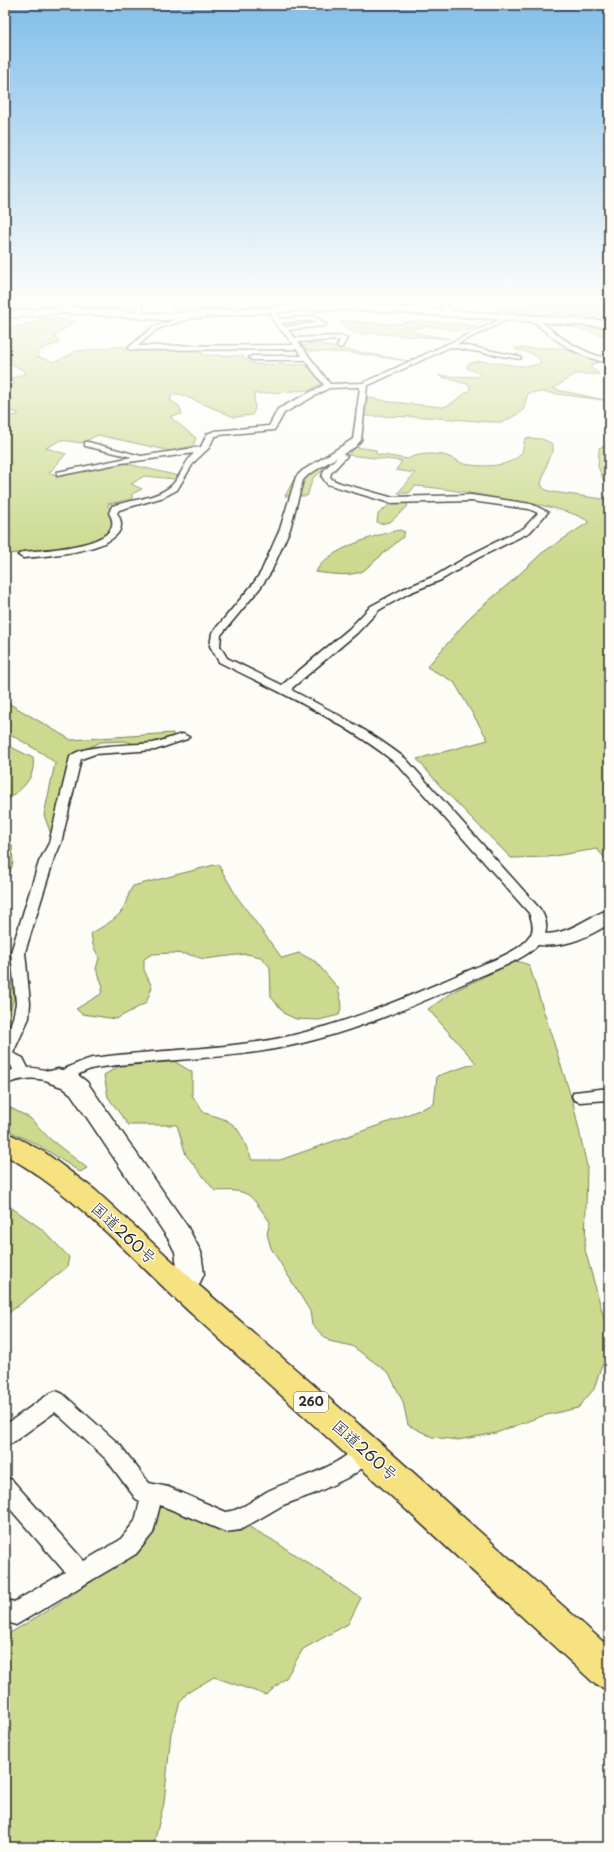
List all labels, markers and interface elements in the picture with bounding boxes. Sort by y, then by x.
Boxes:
street label: 国道260号 [87,1196,163,1269]
road number: 260 [294,1392,328,1412]
street label: 国道260号 [327,1413,404,1485]

